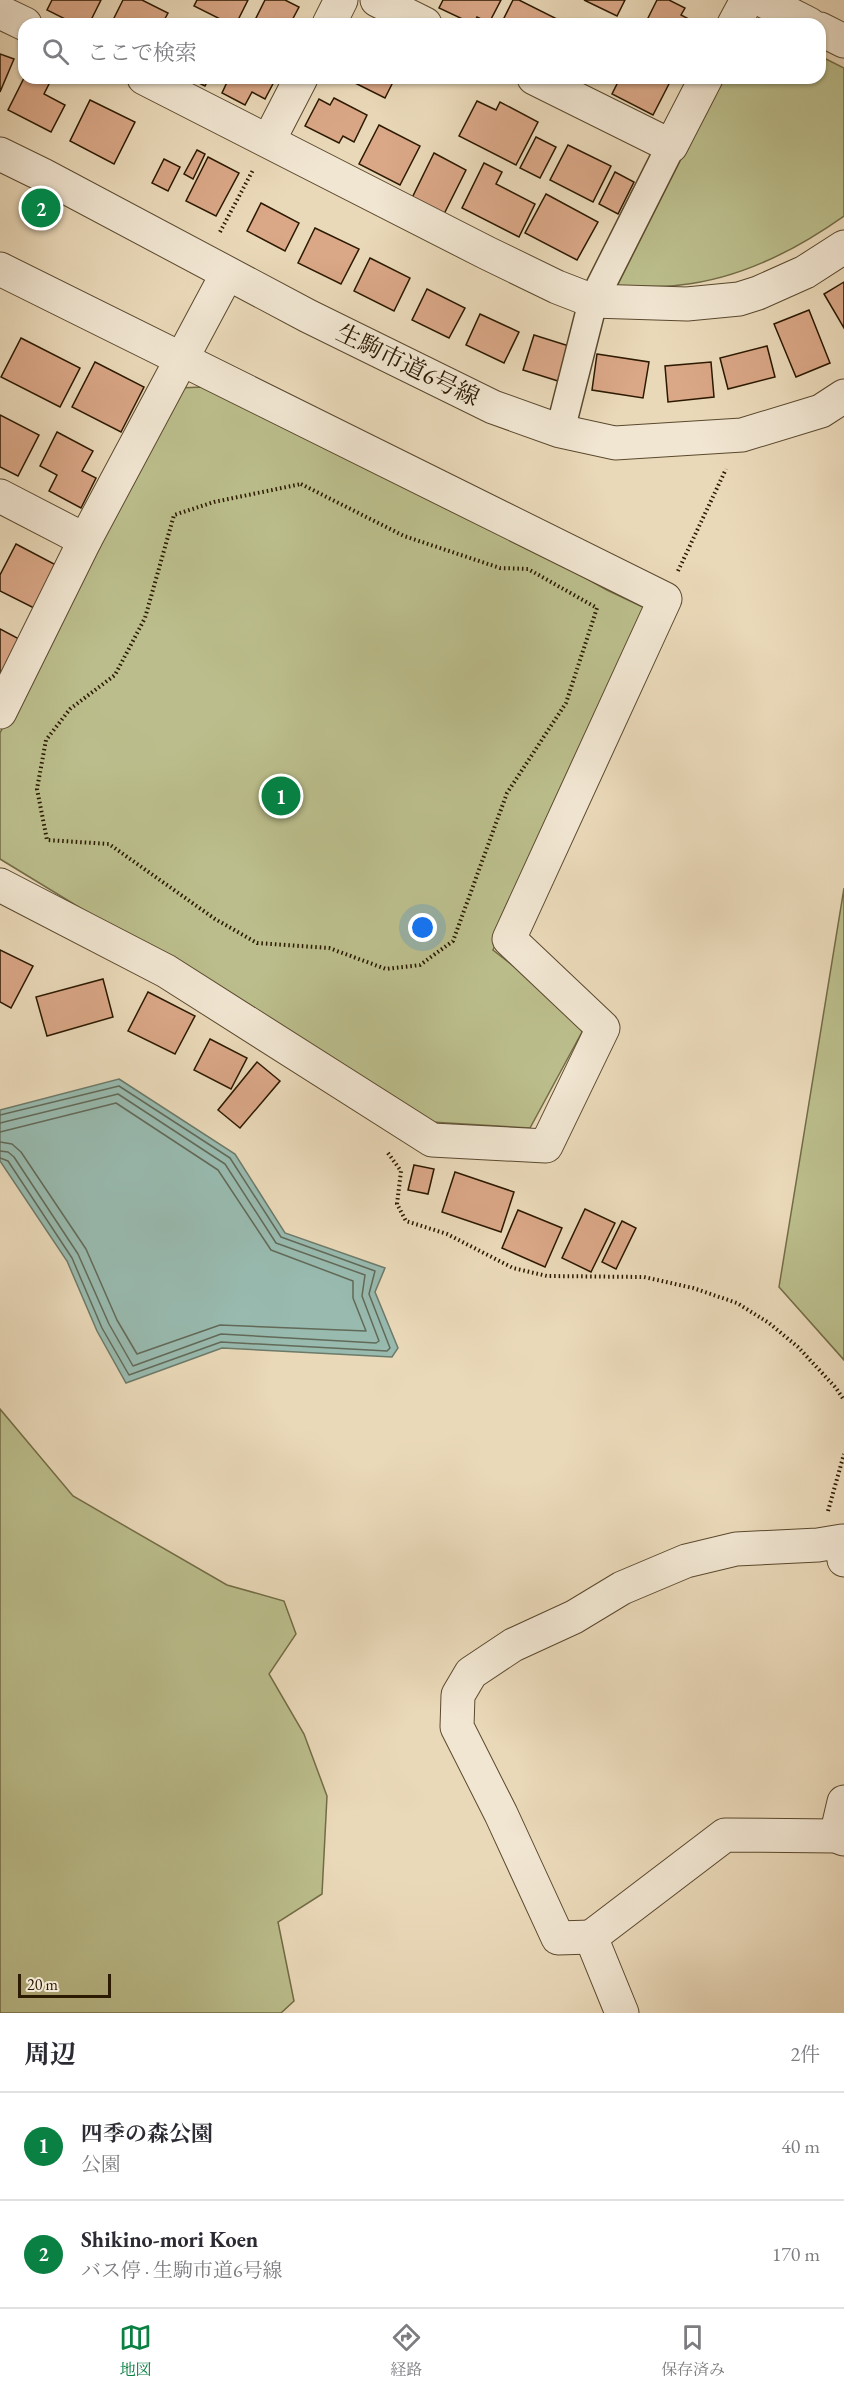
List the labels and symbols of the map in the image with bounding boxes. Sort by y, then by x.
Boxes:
pin: 2 [22,186,60,230]
street label: 生駒市道6号線 [332,317,485,413]
pin: 1 [262,774,300,818]
your location [408,913,437,942]
scale bar [18,1971,111,1998]

